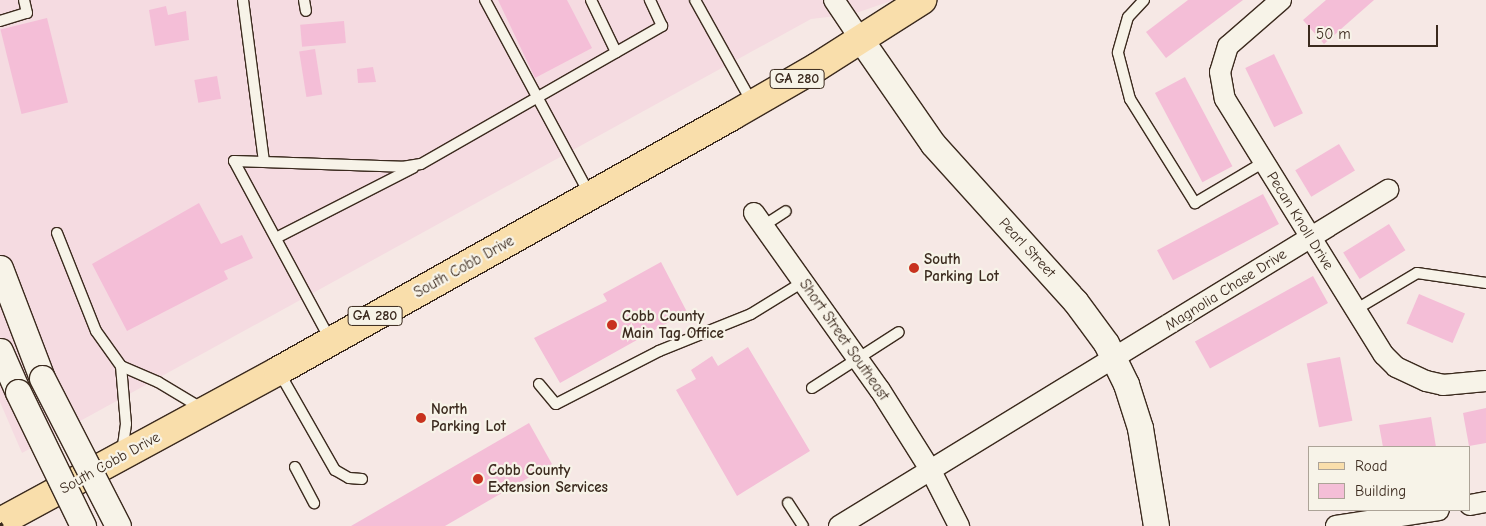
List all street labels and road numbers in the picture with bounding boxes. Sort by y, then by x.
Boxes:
road number: GA 280 [770,68,824,90]
street label: Pecan Knoll Drive [1263,169,1337,273]
street label: Pearl Street [995,214,1059,282]
street label: South Cobb Drive [411,232,517,302]
street label: Magnolia Chase Drive [1162,245,1290,335]
street label: Short Street Southeast [795,276,893,404]
road number: GA 280 [348,304,402,328]
street label: South Cobb Drive [57,428,163,498]

